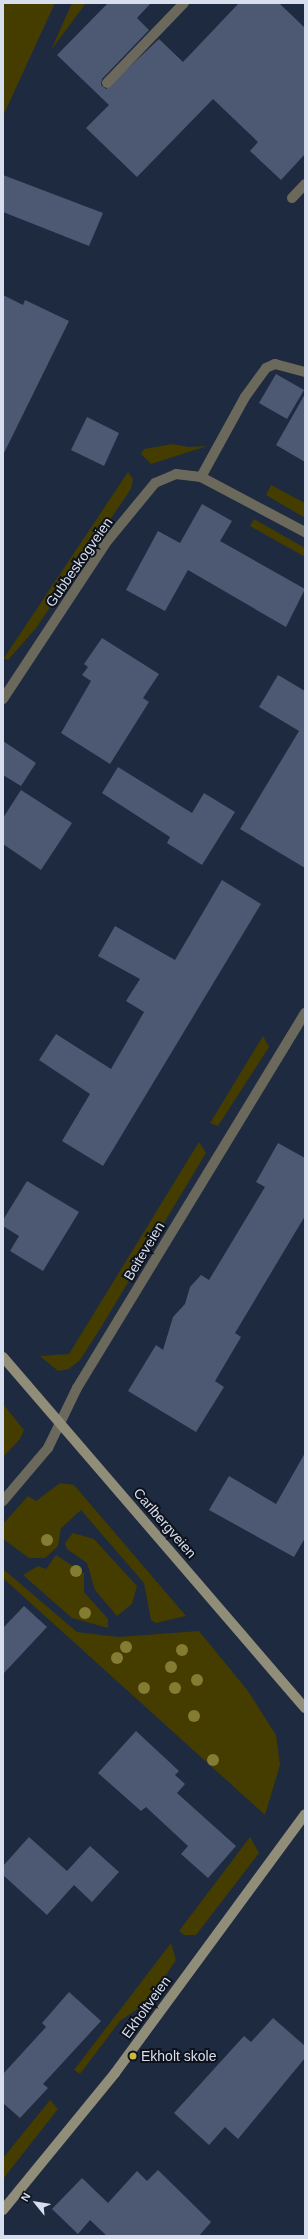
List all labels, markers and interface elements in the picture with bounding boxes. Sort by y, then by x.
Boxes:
street label: Gubbeskogveien [42,514,116,610]
street label: Beiteveien [120,1219,168,1283]
street label: Carlbergveien [130,1485,200,1561]
street label: Ekholtveien [118,1973,174,2041]
place label: Ekholt skole [141,2048,216,2064]
marker: Ekholt skole [128,2051,138,2061]
north arrow [16,2183,56,2223]
text: N [18,2191,33,2203]

